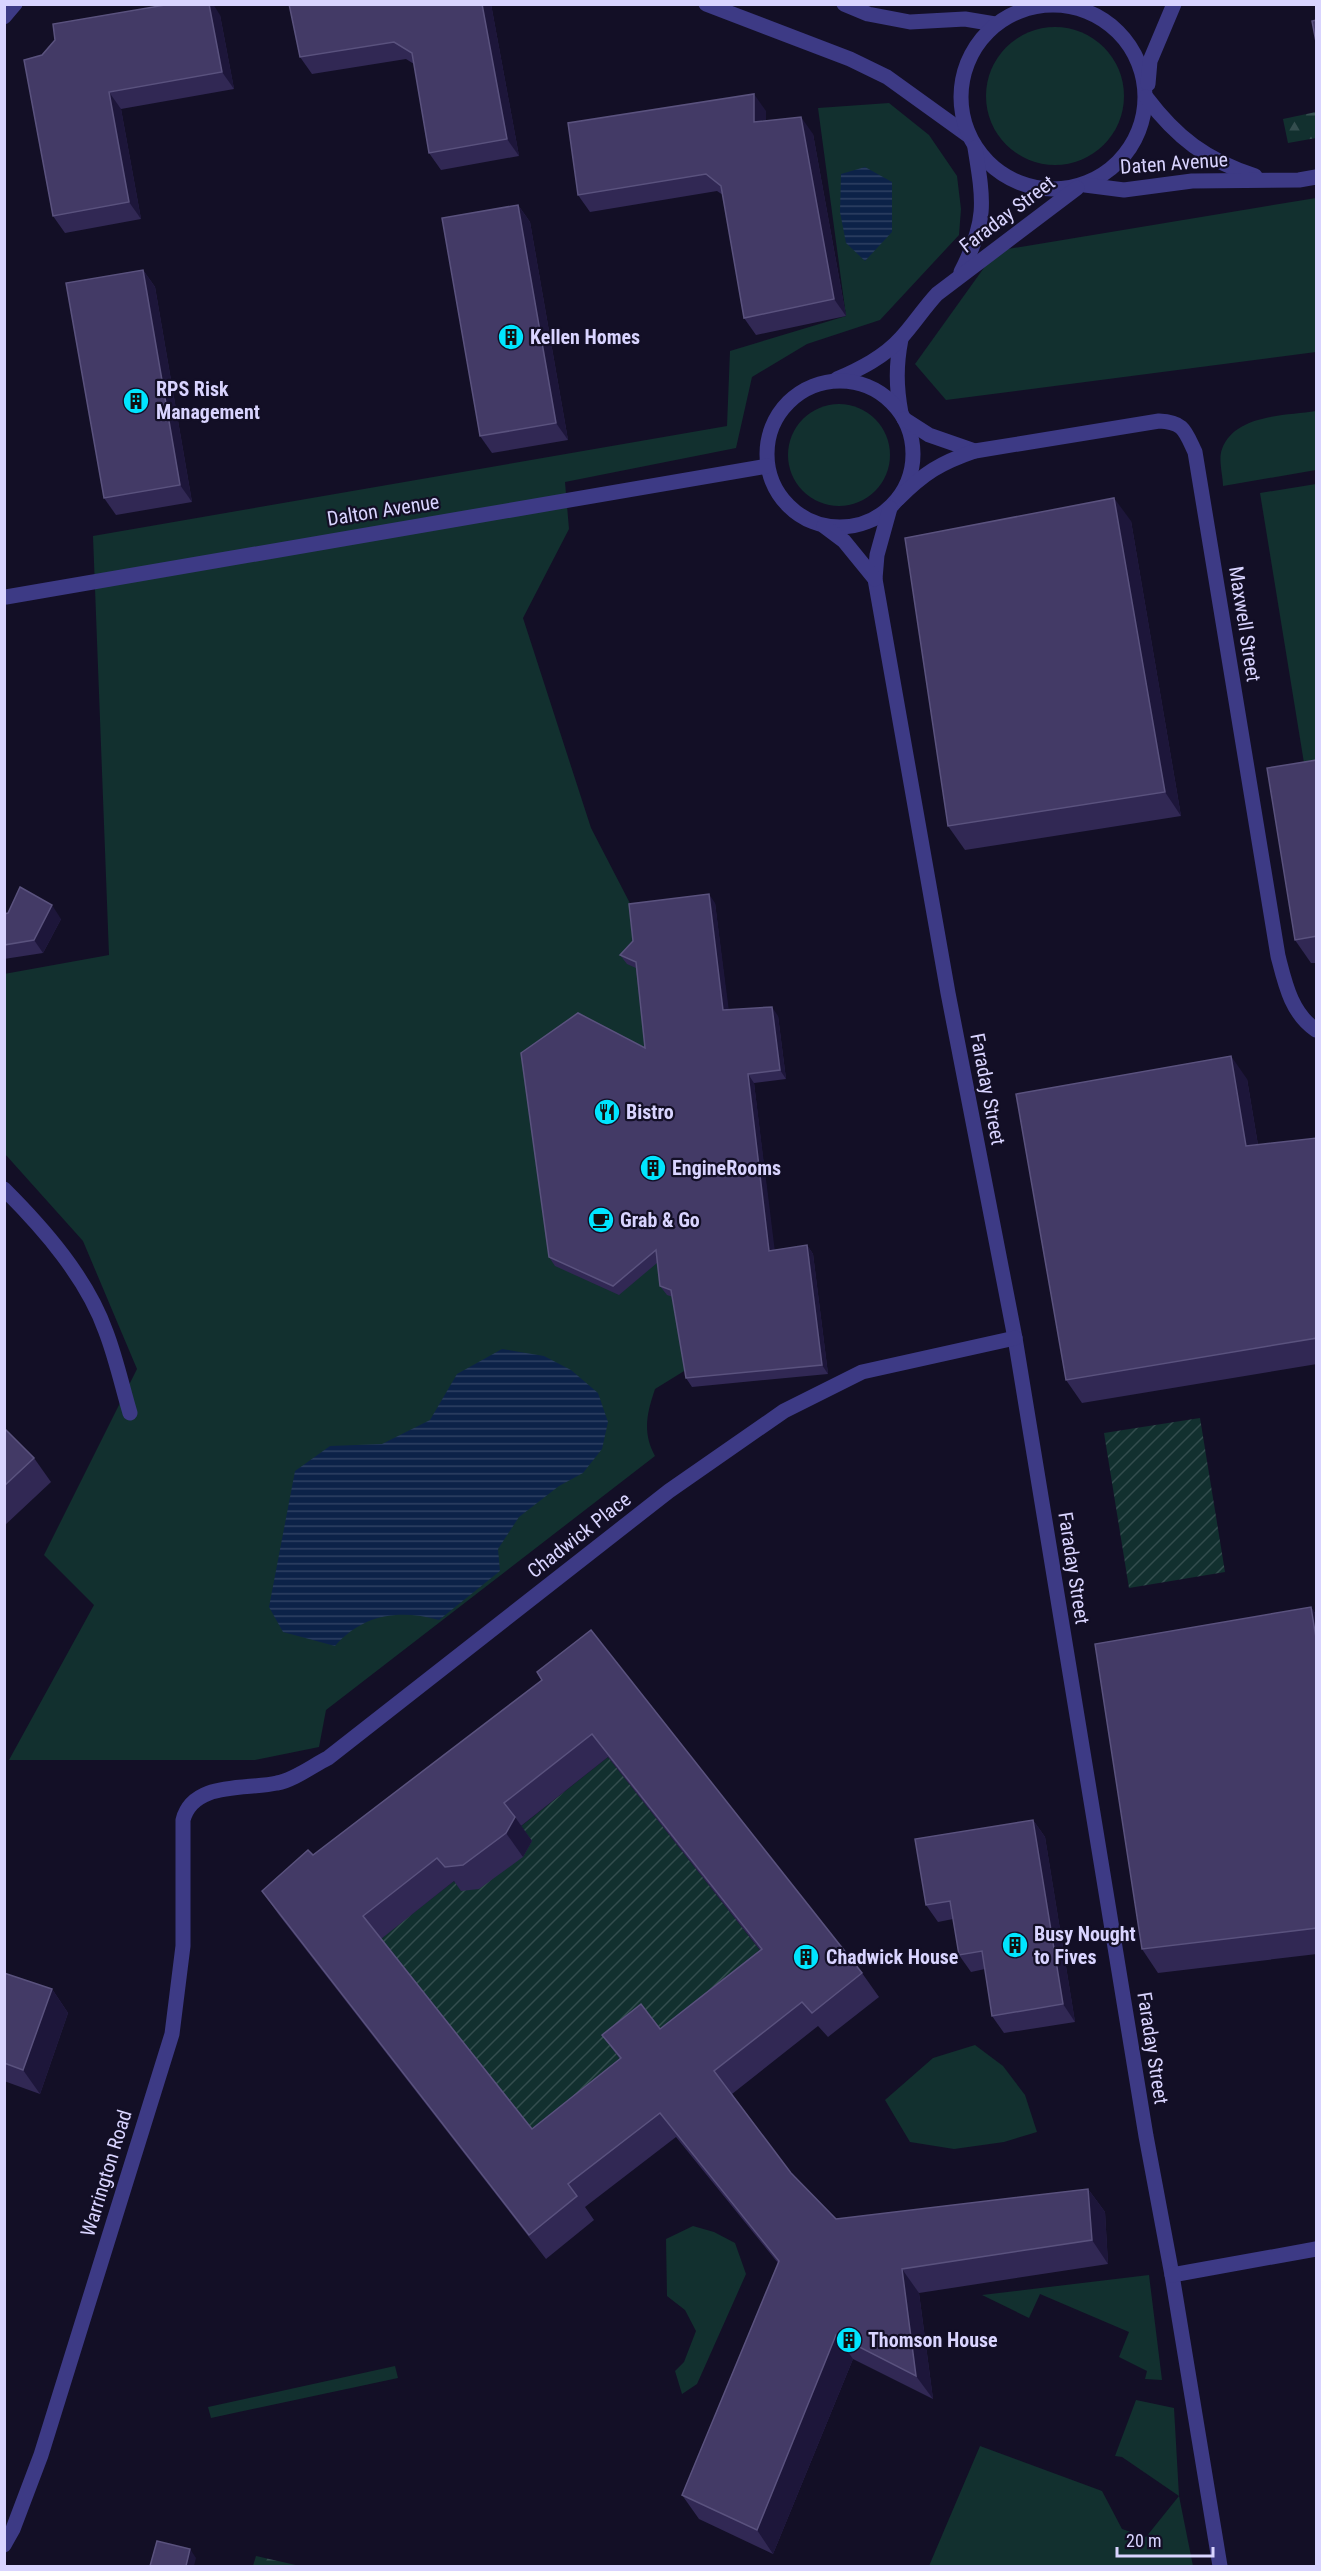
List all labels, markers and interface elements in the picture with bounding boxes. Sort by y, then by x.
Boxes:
street label: Daten Avenue [1119,147,1229,179]
street label: Faraday Street [955,170,1060,258]
building icon: Kellen Homes [496,322,526,352]
place label: Kellen Homes [530,325,640,349]
place label: RPS Risk Management [156,377,260,424]
building icon: RPS Risk Management [121,386,151,416]
street label: Dalton Avenue [325,489,441,531]
street label: Maxwell Street [1224,565,1266,683]
street label: Faraday Street [965,1031,1011,1147]
restaurant icon: Bistro [592,1097,622,1127]
place label: Bistro [626,1100,674,1124]
building icon: EngineRooms [638,1153,668,1183]
place label: EngineRooms [672,1156,781,1180]
cafe icon: Grab & Go [586,1205,616,1235]
place label: Grab & Go [620,1208,700,1232]
street label: Chadwick Place [522,1487,636,1583]
street label: Faraday Street [1053,1510,1095,1626]
place label: Busy Nought to Fives [1034,1922,1136,1969]
building icon: Busy Nought to Fives [1000,1930,1030,1960]
building icon: Chadwick House [791,1942,821,1972]
place label: Chadwick House [826,1945,958,1969]
street label: Faraday Street [1132,1990,1174,2106]
street label: Warrington Road [75,2107,137,2239]
building icon: Thomson House [834,2325,864,2355]
place label: Thomson House [868,2328,998,2352]
scale bar [1117,2520,1213,2558]
text: 20 m [1126,2530,1161,2551]

